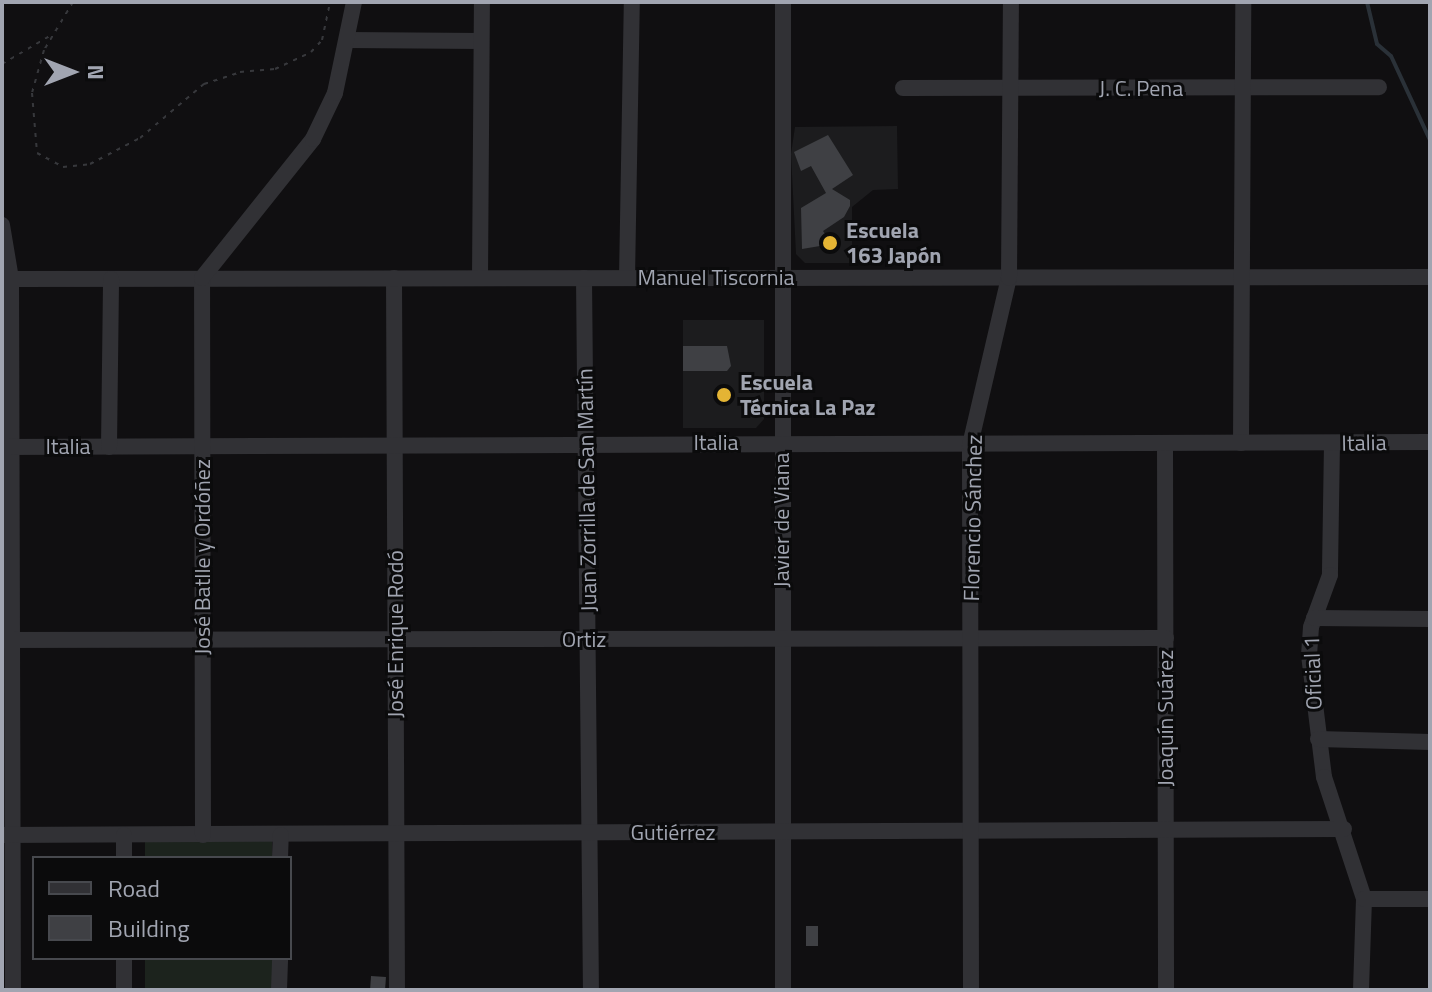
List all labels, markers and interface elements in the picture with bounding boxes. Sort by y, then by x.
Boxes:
north arrow [32,32,112,112]
text: N [79,64,113,80]
street label: J. C. Pena [1099,76,1183,102]
place label: Escuela 163 Japón [846,217,942,268]
marker: Escuela 163 Japón [821,234,839,252]
street label: Manuel Tiscornia [638,265,794,291]
street label: Juan Zorrilla de San Martín [572,368,602,612]
place label: Escuela Técnica La Paz [740,369,875,420]
marker: Escuela Técnica La Paz [715,386,733,404]
street label: Italia [1341,429,1387,457]
street label: Italia [693,430,739,456]
street label: Italia [45,434,91,460]
street label: Florencio Sánchez [958,434,988,602]
street label: Javier de Viana [769,452,795,588]
street label: José Batlle y Ordóñez [190,459,216,655]
street label: José Enrique Rodó [383,550,409,718]
street label: Ortiz [562,627,606,653]
street label: Oficial 1 [1299,635,1327,711]
street label: Joaquín Suárez [1153,650,1179,786]
street label: Gutiérrez [630,820,716,846]
legend [32,856,292,960]
text: Road [108,870,160,906]
text: Building [108,910,190,946]

